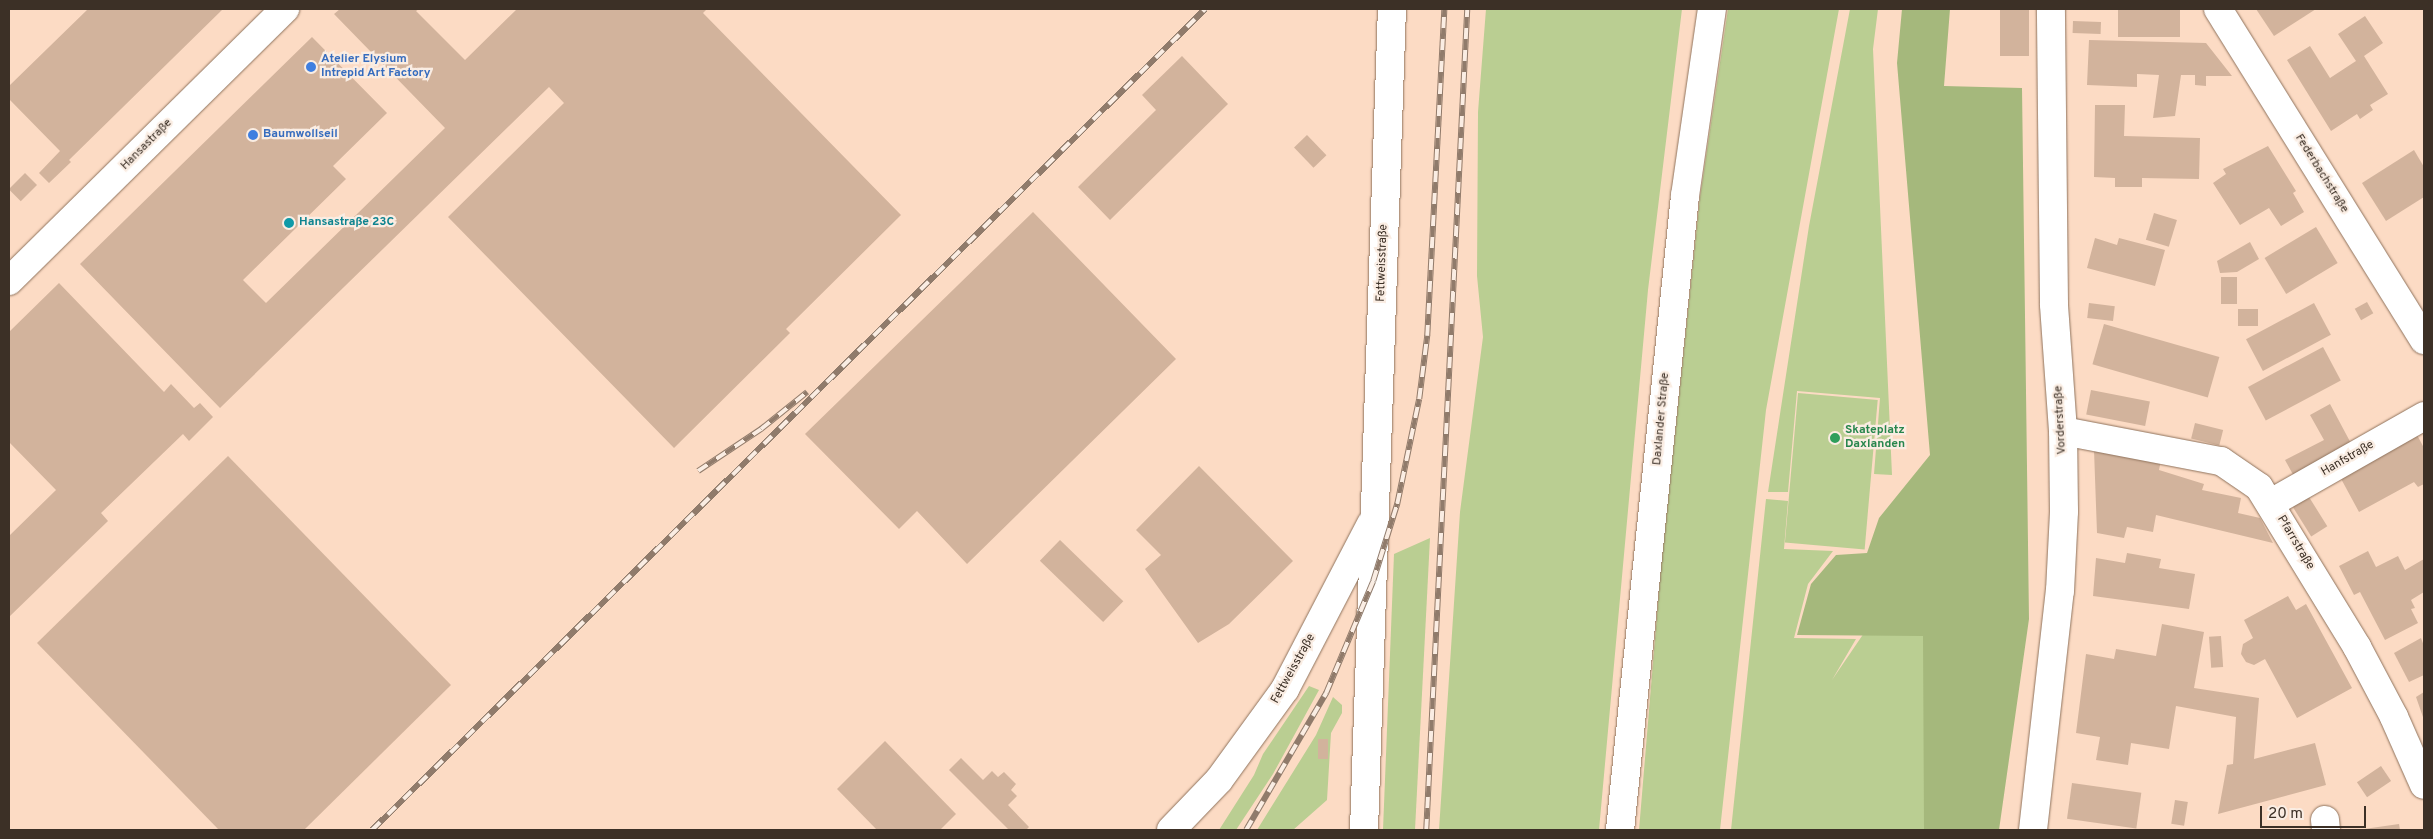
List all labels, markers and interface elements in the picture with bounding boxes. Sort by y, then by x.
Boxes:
place label: Atelier Elysium Intrepid Art Factory [321,53,431,81]
marker: Atelier Elysium Intrepid Art Factory [305,61,317,73]
street label: Hansastraße [118,116,176,174]
place label: Baumwollseil [263,128,338,142]
marker: Baumwollseil [247,129,259,141]
street label: Federbachstraße [2291,132,2351,216]
place label: Hansastraße 23C [299,216,394,230]
marker: Hansastraße 23C [283,217,295,229]
street label: Fettweisstraße [1374,224,1392,302]
street label: Daxlander Straße [1651,372,1673,466]
street label: Vorderstraße [2052,385,2070,455]
place label: Skateplatz Daxlanden [1845,424,1905,452]
marker: Skateplatz Daxlanden [1829,432,1841,444]
street label: Hanfstraße [2319,438,2377,480]
street label: Pfarrstraße [2273,513,2317,573]
street label: Fettweisstraße [1269,631,1319,707]
scale bar [2263,796,2369,828]
text: 20 m [2268,805,2303,824]

